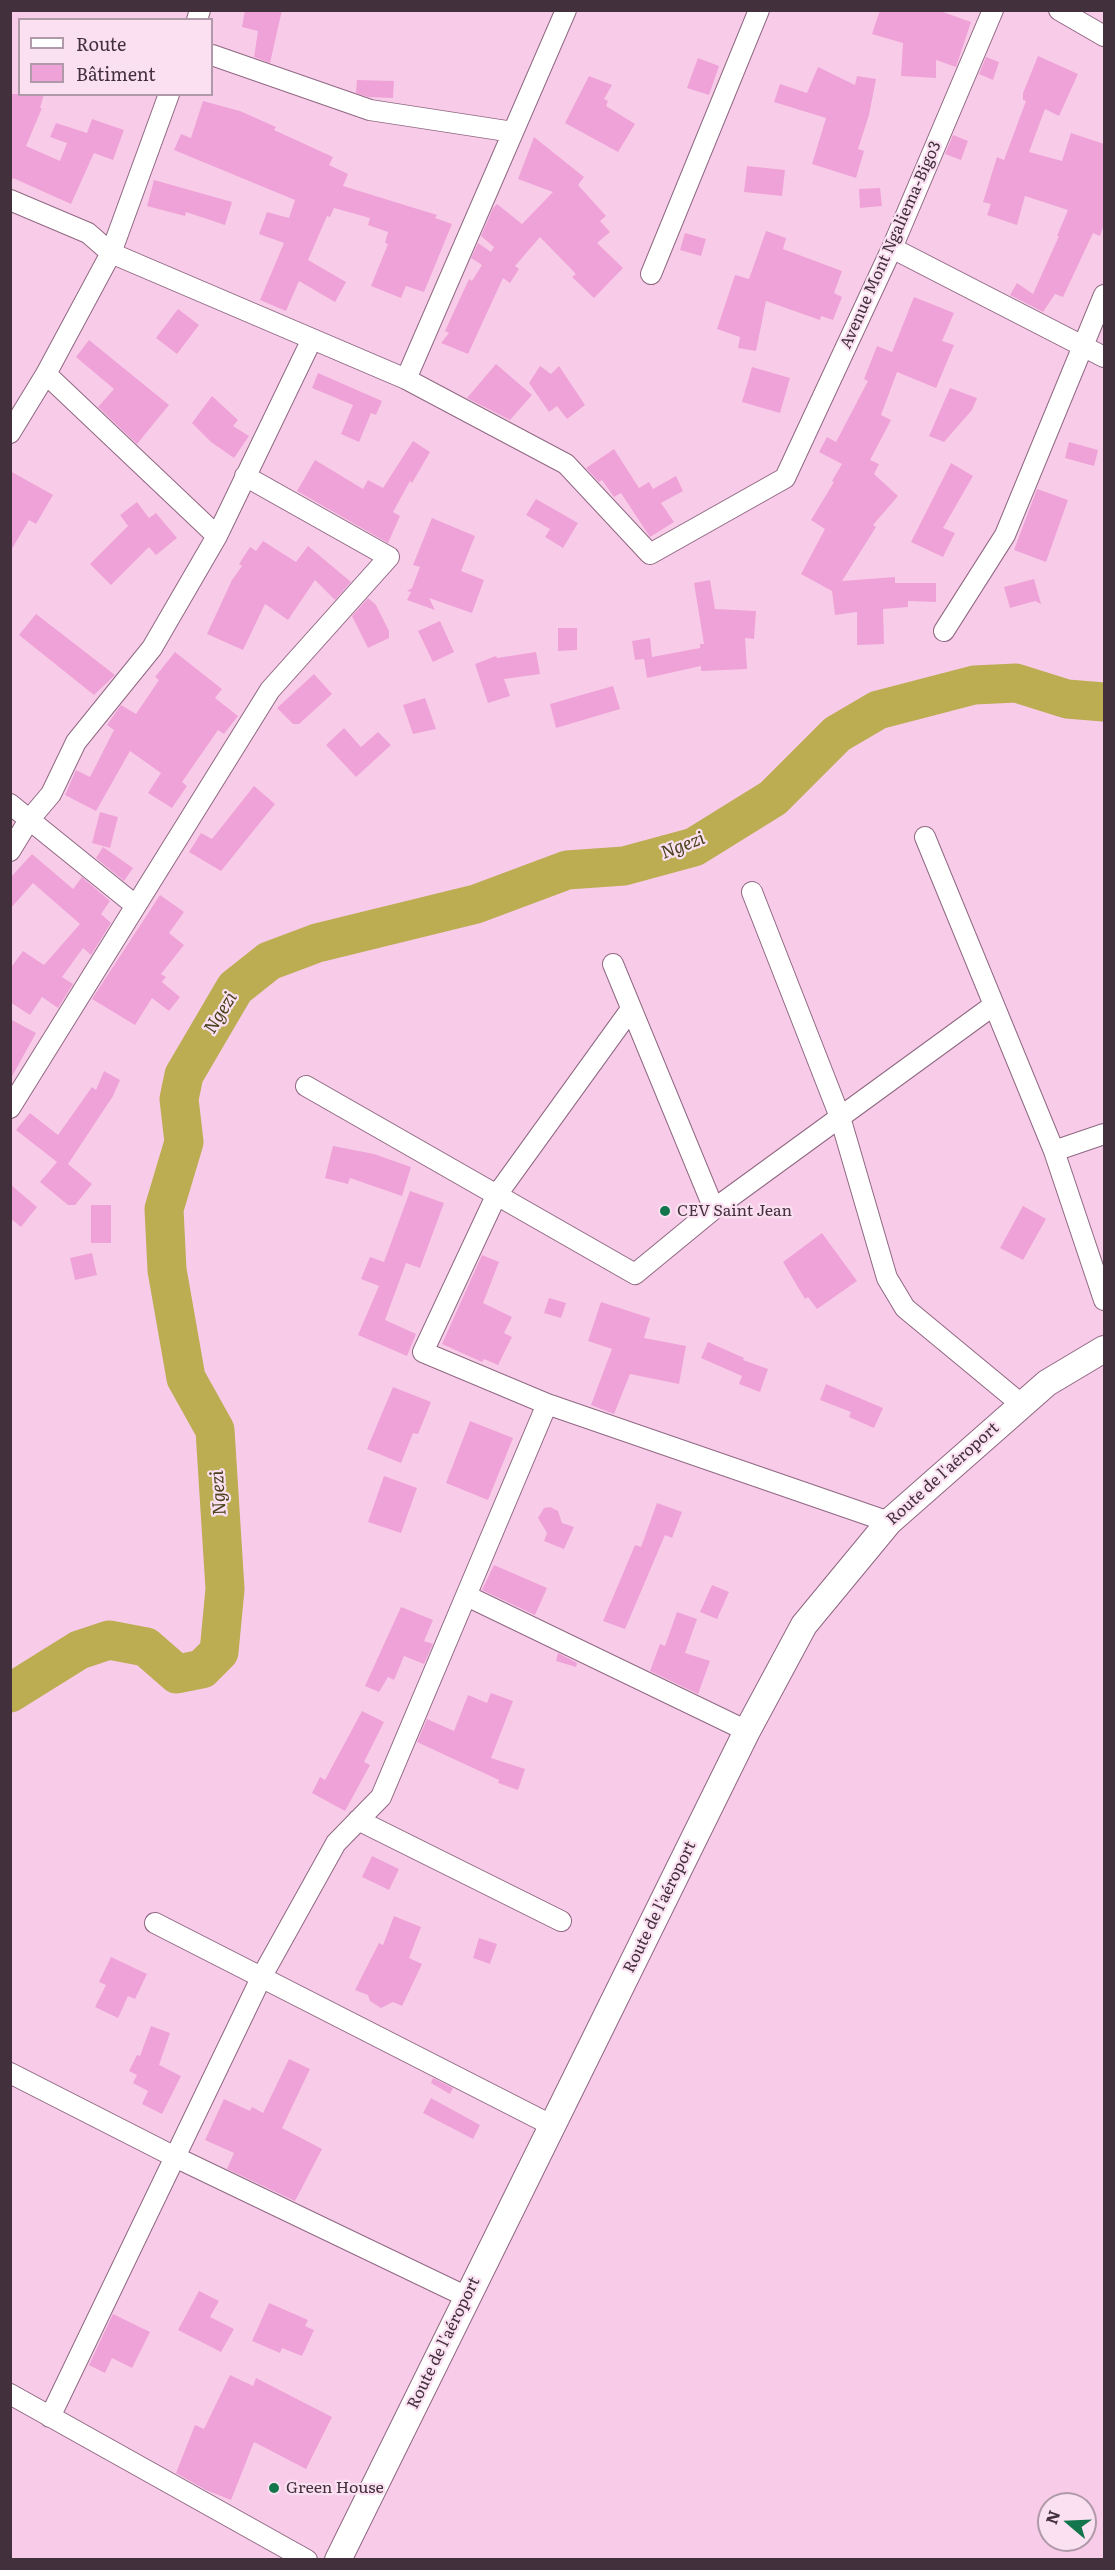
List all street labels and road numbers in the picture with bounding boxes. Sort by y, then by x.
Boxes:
street label: Avenue Mont Ngaliema-Bigo3 [836,138,946,352]
street label: Route de l'aéroport [883,1419,1003,1529]
street label: Route de l'aéroport [620,1838,700,1976]
street label: Route de l'aéroport [404,2274,484,2412]

